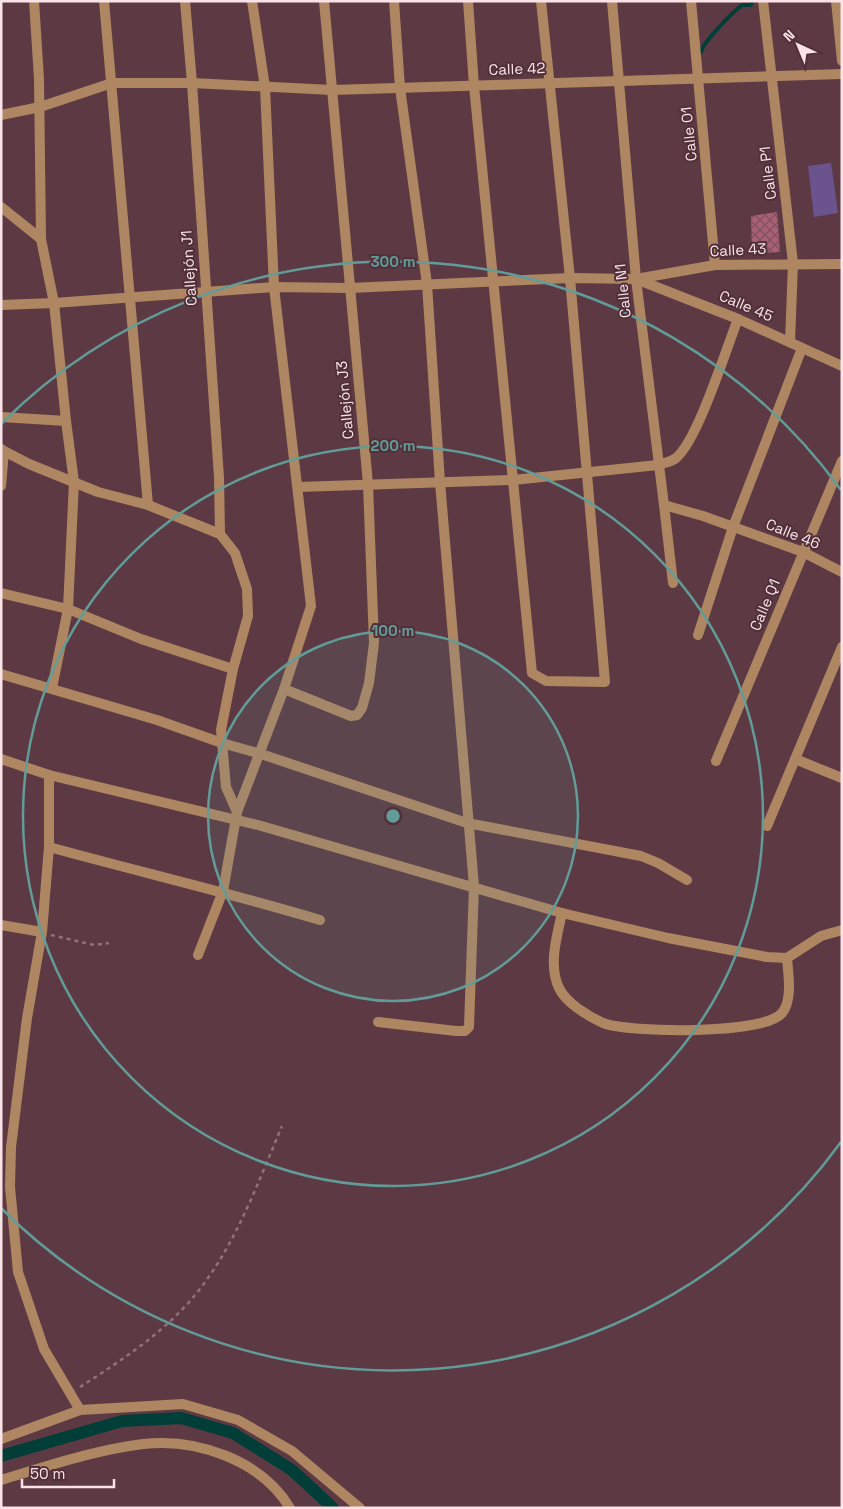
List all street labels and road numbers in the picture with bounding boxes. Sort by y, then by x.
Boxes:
street label: Calle 42 [488,58,546,79]
street label: Calle O1 [676,106,701,162]
street label: Calle P1 [755,145,780,201]
street label: Callejón J1 [176,230,201,306]
street label: Calle 43 [709,239,767,260]
street label: Calle N1 [610,263,635,319]
street label: Calle 45 [716,286,776,325]
street label: Callejón J3 [332,360,357,440]
street label: Calle 46 [763,514,823,553]
street label: Calle Q1 [745,576,784,634]

